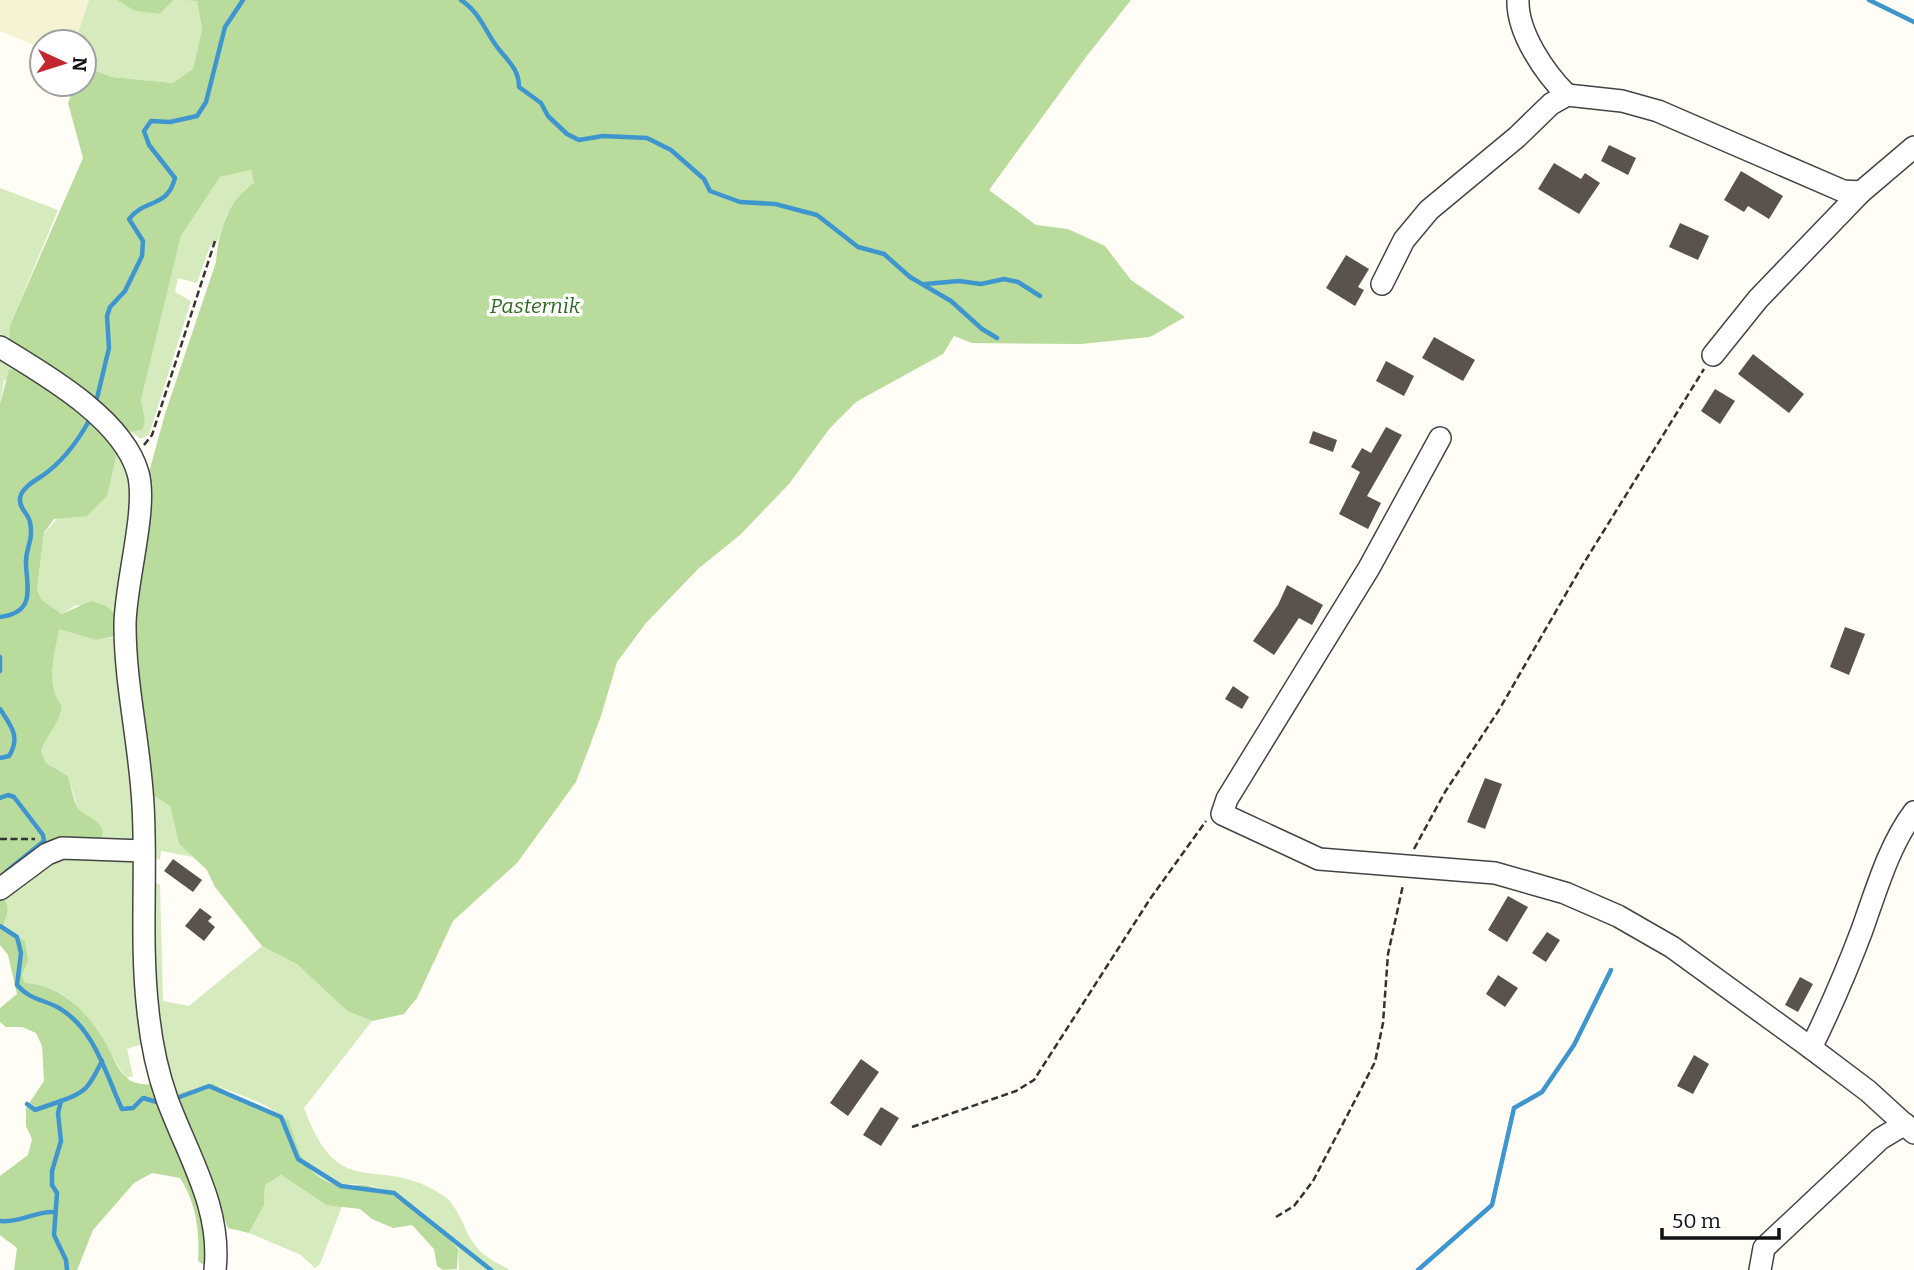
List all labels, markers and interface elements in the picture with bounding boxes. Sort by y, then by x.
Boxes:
north arrow [28,28,98,98]
text: N [67,56,91,73]
park label: Pasternik [490,293,581,319]
scale bar [1662,1196,1779,1240]
text: 50 m [1672,1208,1721,1234]

